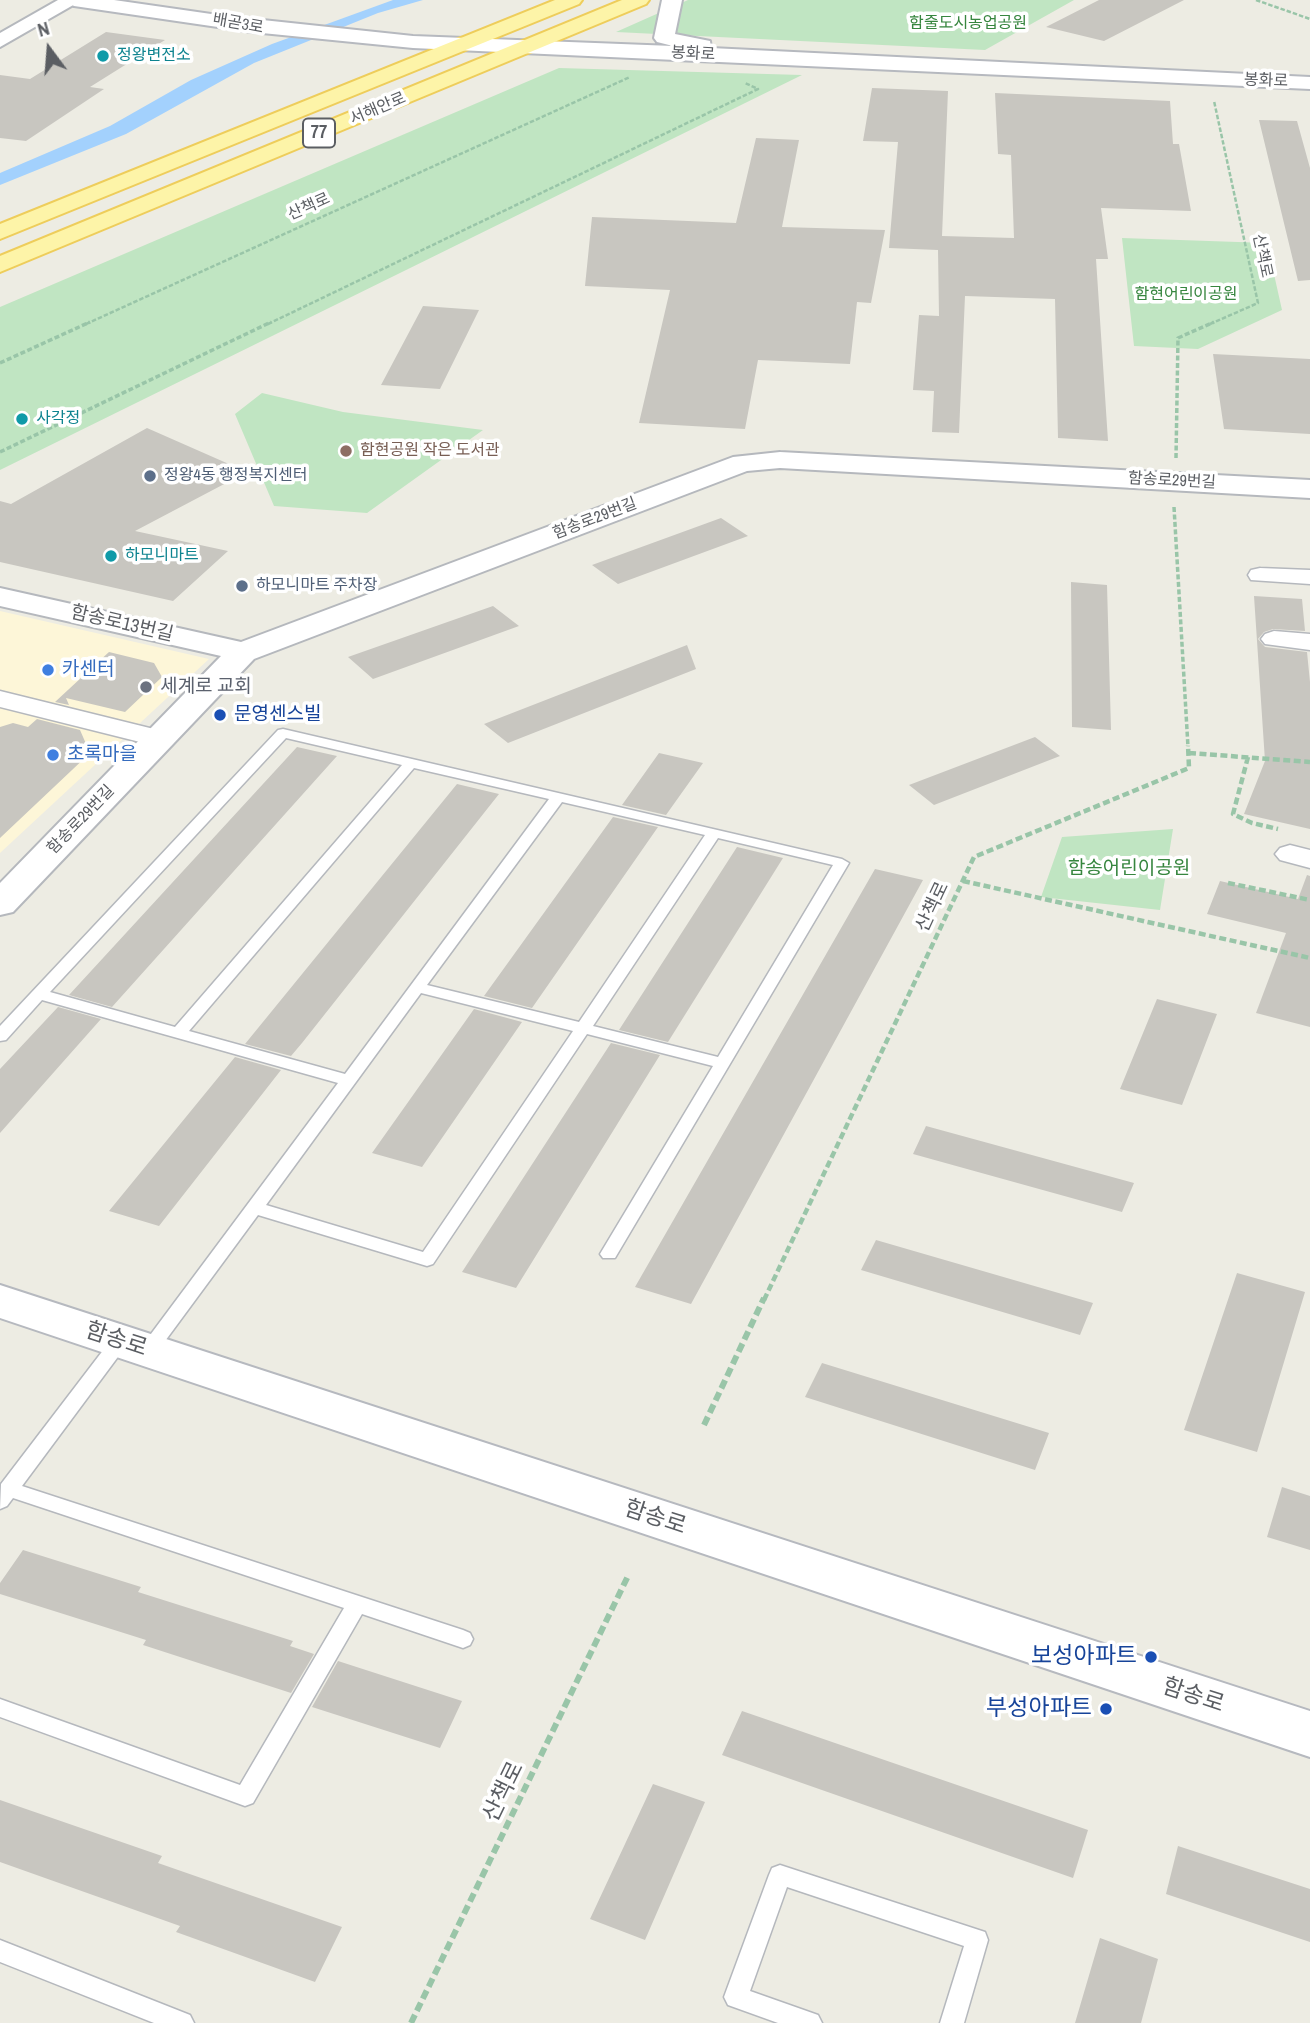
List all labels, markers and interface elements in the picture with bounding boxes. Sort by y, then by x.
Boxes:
street label: 배곧3로 [211,10,265,38]
north arrow [14,14,84,84]
park label: 함줄도시농업공원 [909,14,1027,34]
text: N [34,15,52,43]
street label: 봉화로 [670,43,716,65]
place label: 정왕변전소 [117,46,191,66]
marker: 정왕변전소 [95,48,111,64]
street label: 봉화로 [1244,71,1288,91]
street label: 서해안로 [347,89,409,129]
road number: 77 [303,118,335,148]
street label: 산책로 [285,189,333,225]
street label: 산책로 [1248,232,1276,280]
park label: 함현어린이공원 [1134,285,1238,305]
place label: 사각정 [36,409,80,429]
marker: 사각정 [14,411,30,427]
place label: 함현공원 작은 도서관 [360,441,500,461]
marker: 함현공원 작은 도서관 [338,443,354,459]
place label: 정왕4동 행정복지센터 [164,466,307,486]
marker: 정왕4동 행정복지센터 [142,468,158,484]
street label: 함송로29번길 [1127,469,1217,493]
street label: 함송로29번길 [550,494,640,544]
place label: 하모니마트 [125,546,199,566]
marker: 하모니마트 [103,548,119,564]
place label: 하모니마트 주차장 [256,576,377,596]
marker: 하모니마트 주차장 [234,578,250,594]
street label: 함송로13번길 [68,601,176,647]
place label: 카센터 [62,659,114,681]
marker: 카센터 [40,662,56,678]
place label: 세계로 교회 [160,676,252,698]
marker: 세계로 교회 [138,679,154,695]
place label: 문영센스빌 [234,704,321,726]
marker: 문영센스빌 [212,707,228,723]
place label: 초록마을 [67,744,137,766]
marker: 초록마을 [45,747,61,763]
street label: 함송로29번길 [43,782,119,858]
park label: 함송어린이공원 [1068,858,1190,880]
street label: 산책로 [912,878,954,936]
street label: 함송로 [82,1317,150,1363]
street label: 함송로 [621,1495,689,1541]
place label: 보성아파트 [1031,1643,1137,1671]
marker: 보성아파트 [1143,1649,1159,1665]
street label: 함송로 [1159,1673,1227,1719]
place label: 부성아파트 [986,1695,1092,1723]
marker: 부성아파트 [1098,1701,1114,1717]
street label: 산책로 [478,1757,530,1827]

